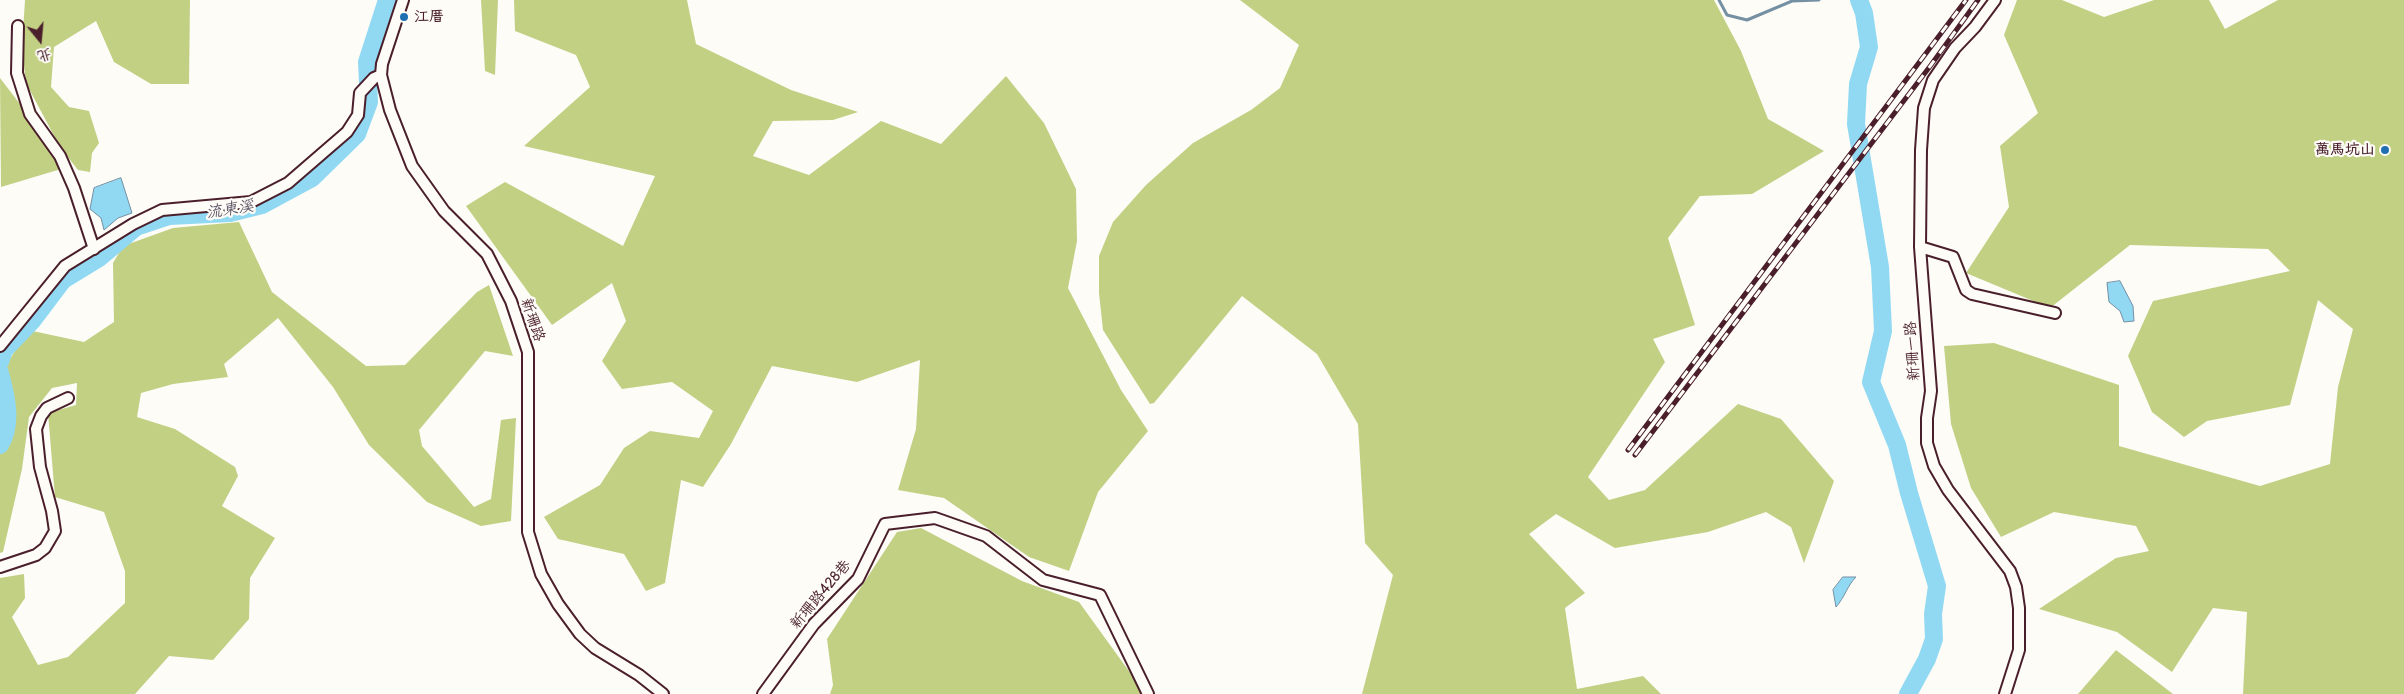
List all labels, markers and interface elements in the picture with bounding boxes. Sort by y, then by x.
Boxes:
place label: 江厝 [414,8,444,26]
marker: 江厝 [398,11,410,23]
north arrow [15,15,65,65]
text: 北 [35,45,54,65]
place label: 萬馬坑山 [2315,141,2375,159]
marker: 萬馬坑山 [2379,144,2391,156]
water label: 流東溪 [205,197,255,223]
street label: 新珊路 [516,296,548,344]
street label: 新珊一路 [1902,320,1924,382]
street label: 新珊路428巷 [787,557,855,633]

